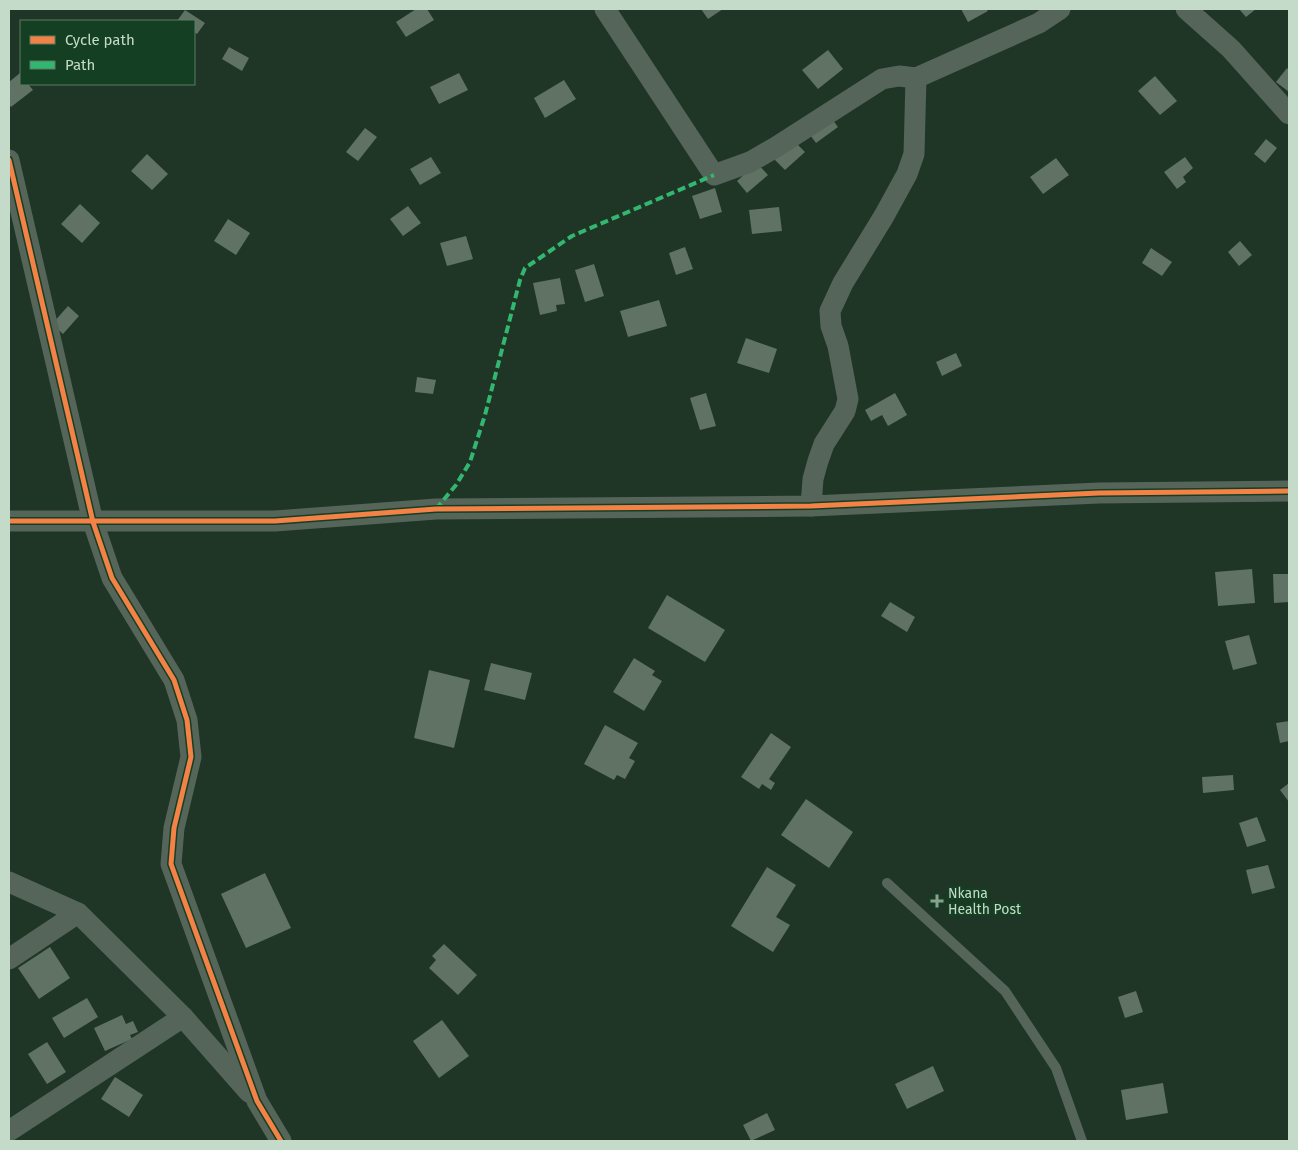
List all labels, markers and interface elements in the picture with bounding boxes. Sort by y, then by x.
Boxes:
legend [20,20,195,85]
text: Cycle path [65,31,135,49]
text: Path [65,56,95,74]
place label: Nkana Health Post [948,885,1022,918]
marker: Nkana Health Post [930,894,944,908]

